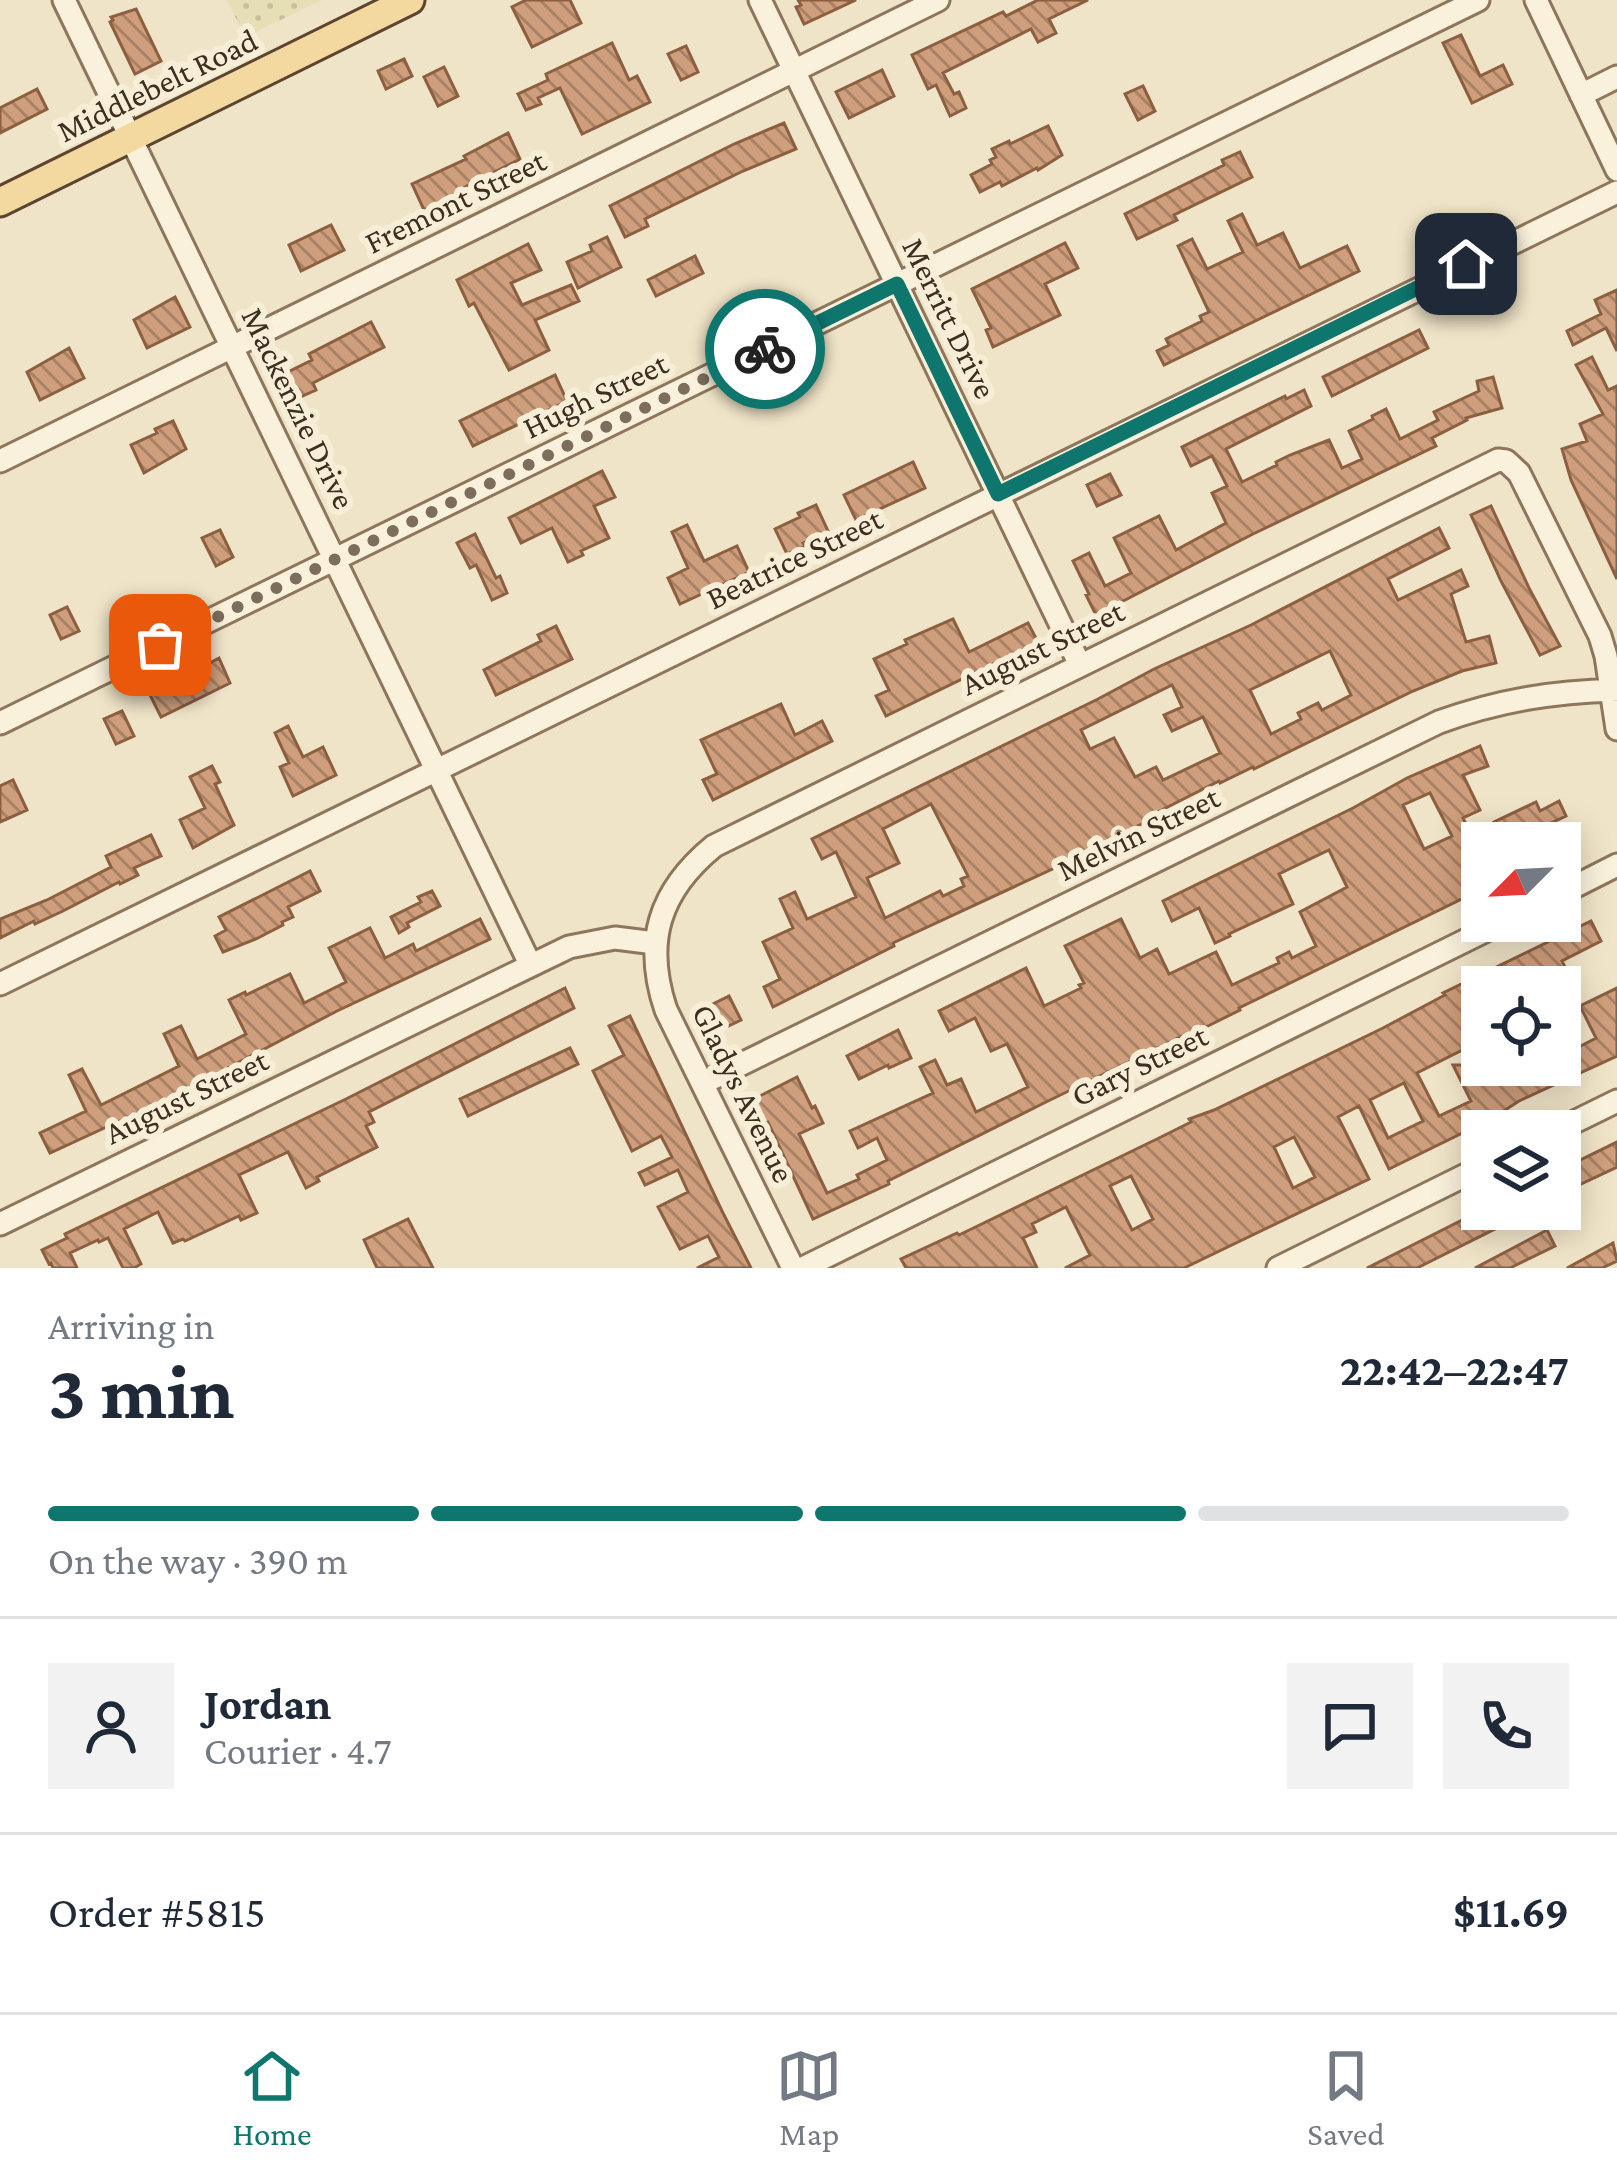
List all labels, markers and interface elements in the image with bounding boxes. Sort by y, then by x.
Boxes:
street label: Middlebelt Road [51,21,263,149]
street label: Fremont Street [359,141,552,261]
pin [1415,213,1517,315]
icon: home [1433,231,1499,297]
street label: Merritt Drive [895,232,1005,404]
courier [705,289,825,409]
street label: Mackenzie Drive [234,301,364,515]
icon: bike [732,316,798,382]
street label: Hugh Street [517,344,674,446]
street label: Beatrice Street [700,499,889,616]
street label: August Street [954,591,1131,702]
pin [109,594,211,696]
icon: bag [127,612,193,678]
street label: Melvin Street [1051,777,1226,888]
north arrow [1461,822,1581,942]
map controls [1461,822,1581,1230]
button: locate [1461,966,1581,1086]
street label: Gladys Avenue [685,998,803,1188]
street label: Gary Street [1065,1016,1214,1114]
street label: August Street [98,1040,275,1151]
button: layers [1461,1110,1581,1230]
text: Arriving in [48,1304,215,1347]
text: 22:42–22:47 [1340,1345,1569,1395]
text: 3 min [48,1348,235,1435]
text: On the way · 390 m [48,1539,348,1582]
button: person [48,1663,174,1789]
button: chat [1287,1663,1413,1789]
button: phone [1443,1663,1569,1789]
text: Jordan [204,1679,331,1729]
text: Courier · 4.7 [204,1729,392,1772]
text: Order #5815 [48,1887,266,1937]
text: $11.69 [1453,1887,1569,1937]
tab: Home [232,2043,311,2152]
tab: Map [776,2043,842,2152]
tab: Saved [1307,2043,1385,2152]

